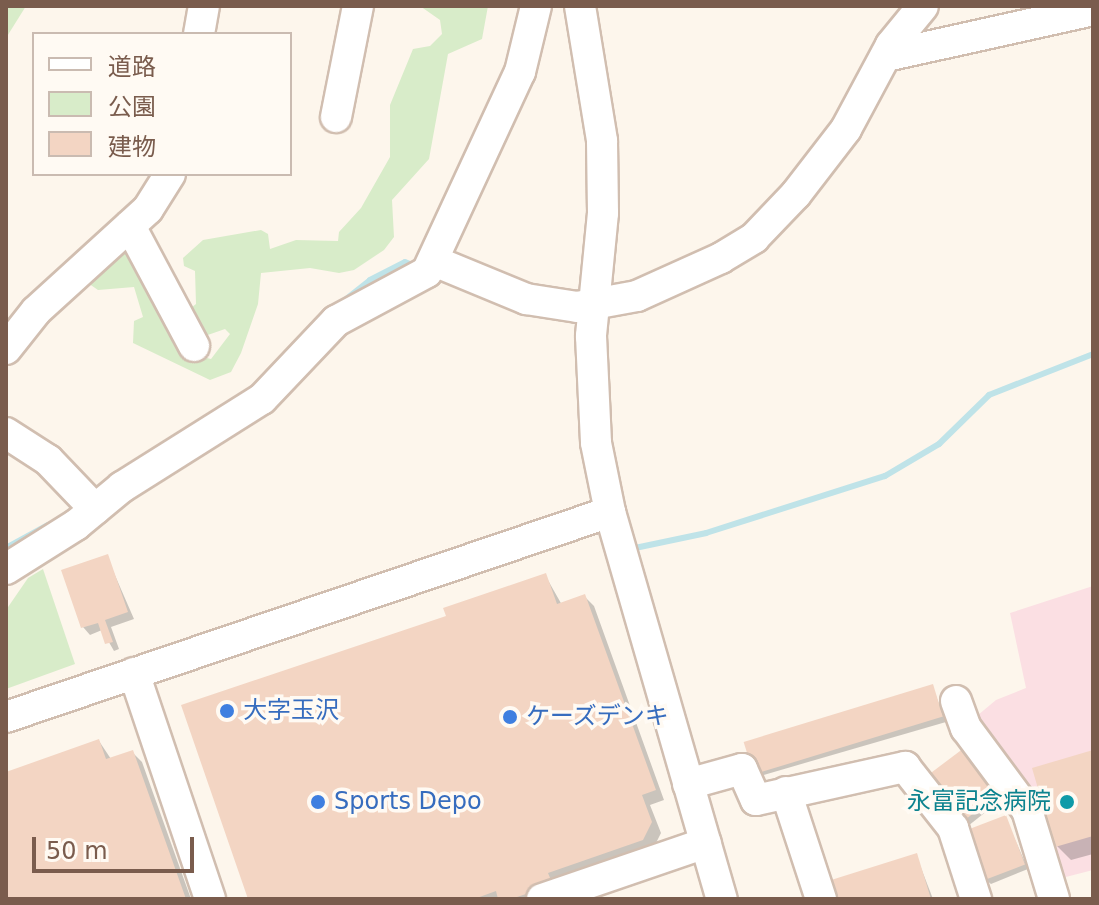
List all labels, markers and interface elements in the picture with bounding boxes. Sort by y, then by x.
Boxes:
legend [32,32,292,176]
text: 道路 [108,53,156,81]
text: 公園 [108,93,156,121]
text: 建物 [108,133,156,161]
place label: 大字玉沢 [243,697,339,725]
marker: 大字玉沢 [218,702,236,720]
place label: ケーズデンキ [526,703,670,731]
marker: ケーズデンキ [501,708,519,726]
place label: Sports Depo [334,788,482,816]
place label: 永富記念病院 [907,788,1051,816]
marker: Sports Depo [309,793,327,811]
marker: 永富記念病院 [1058,793,1076,811]
scale bar [36,821,198,871]
text: 50 m [46,837,108,865]

